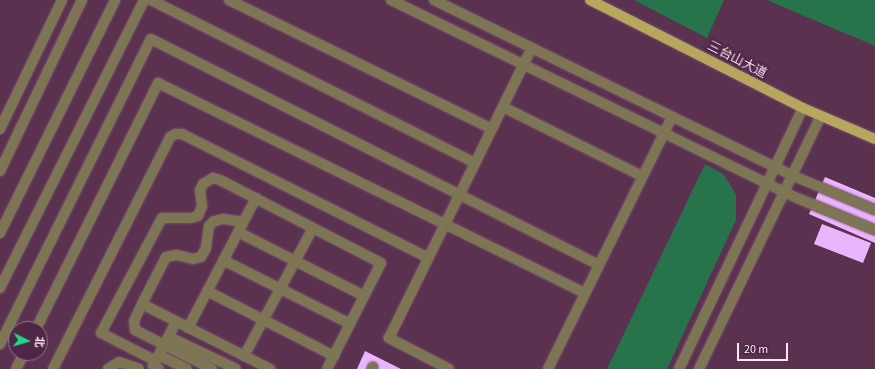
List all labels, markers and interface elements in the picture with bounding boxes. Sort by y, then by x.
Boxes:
street label: 三台山大道 [705,38,769,82]
north arrow [8,321,48,361]
scale bar [739,335,790,361]
text: 北 [32,336,47,348]
text: 20 m [744,341,768,358]

